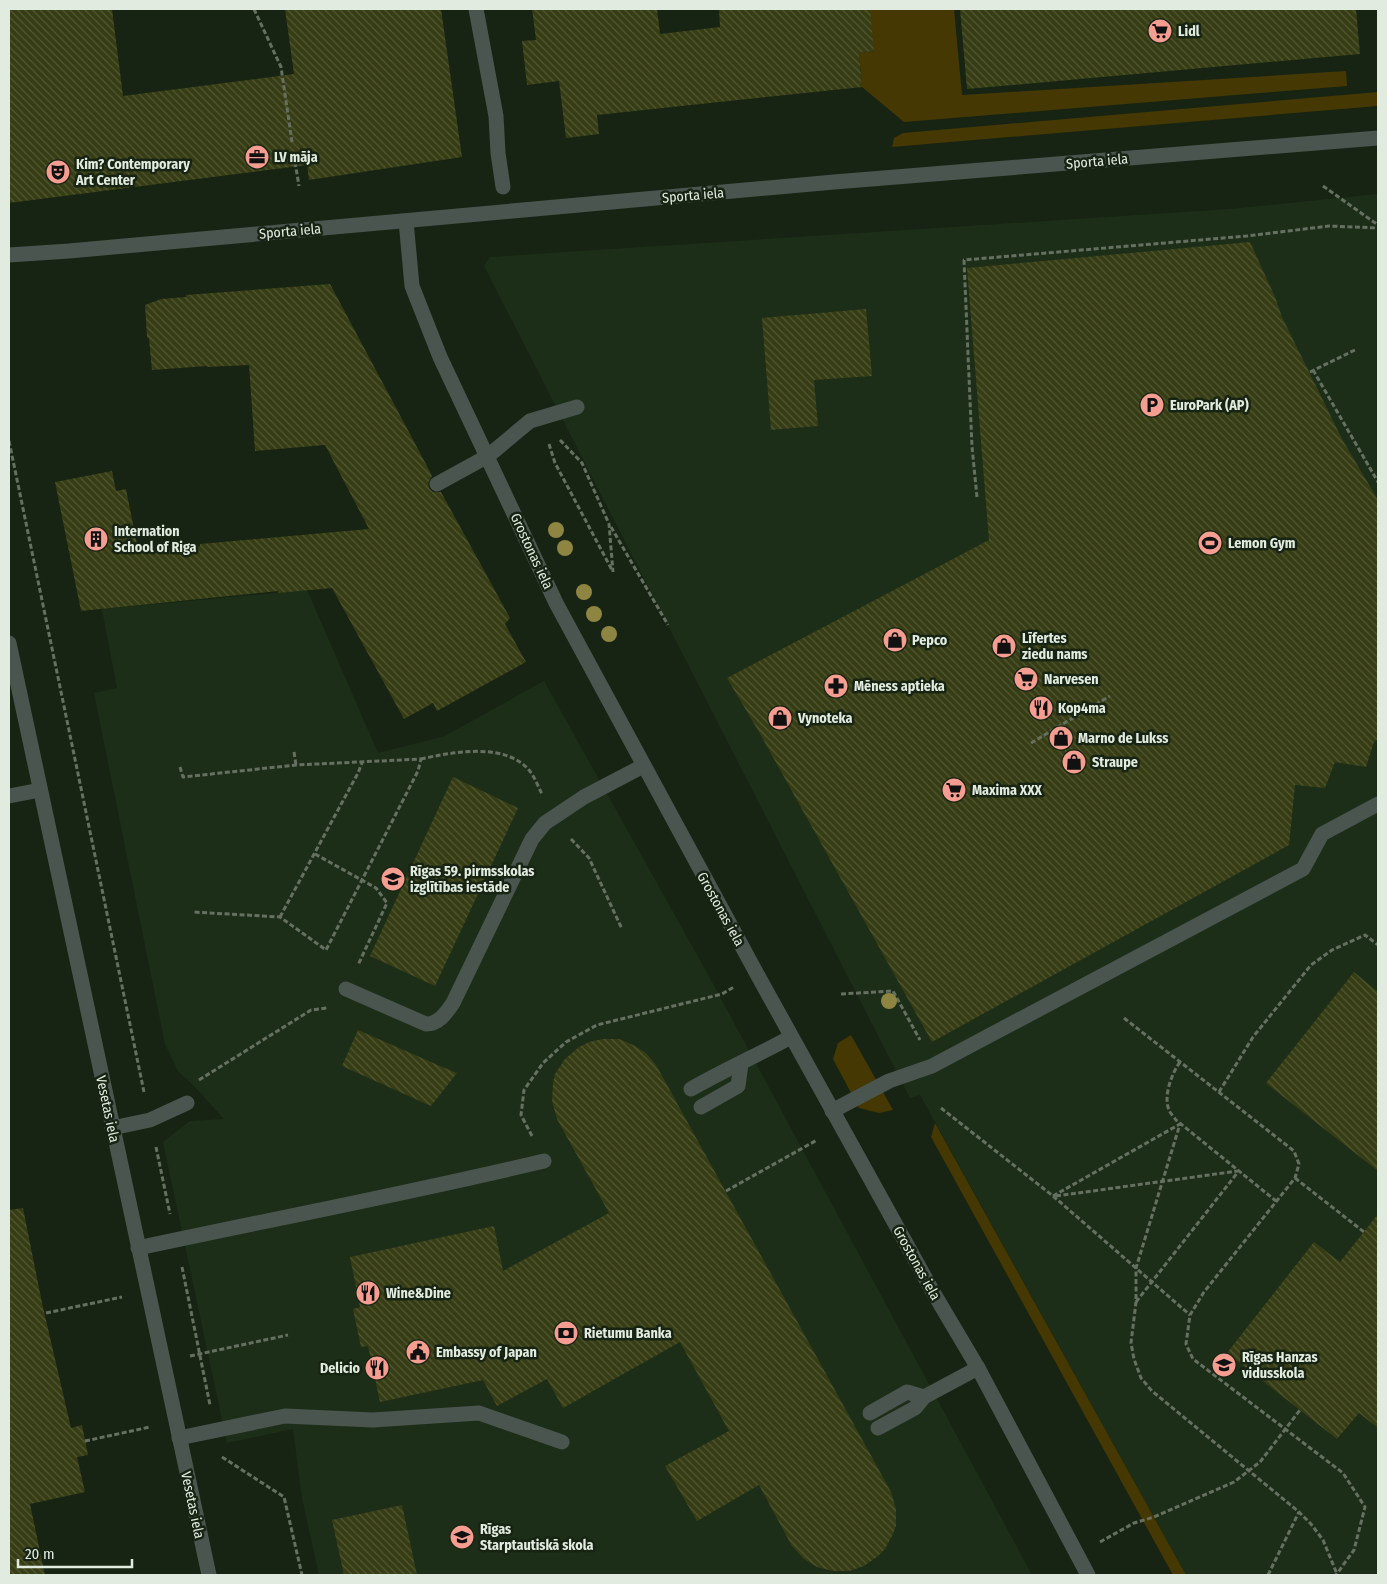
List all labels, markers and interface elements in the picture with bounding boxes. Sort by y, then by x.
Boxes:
supermarket icon: Lidl [1147,18,1173,44]
place label: Lidl [1178,23,1200,40]
office icon: LV māja [244,144,270,170]
place label: LV māja [274,149,318,166]
street label: Sporta iela [1065,150,1129,173]
place label: Kim? Contemporary Art Center [75,156,190,189]
theatre icon: Kim? Contemporary Art Center [45,159,71,185]
street label: Sporta iela [661,184,725,207]
street label: Sporta iela [258,220,322,243]
parking icon: EuroPark (AP) [1139,392,1165,418]
place label: EuroPark (AP) [1170,397,1249,414]
street label: Grostonas iela [507,510,557,592]
place label: Internation School of Riga [114,523,197,556]
building icon: Internation School of Riga [83,526,109,552]
sports icon: Lemon Gym [1197,530,1223,556]
place label: Lemon Gym [1228,535,1296,552]
shop icon: Pepco [882,627,908,653]
place label: Līfertes ziedu nams [1022,630,1088,663]
place label: Pepco [912,632,948,649]
shop icon: Līfertes ziedu nams [991,633,1017,659]
supermarket icon: Narvesen [1013,666,1039,692]
place label: Narvesen [1044,671,1099,688]
pharmacy icon: Mēness aptieka [823,673,849,699]
place label: Mēness aptieka [854,678,945,695]
restaurant icon: Kop4ma [1028,695,1054,721]
place label: Kop4ma [1058,700,1106,717]
shop icon: Vynoteka [767,705,793,731]
place label: Vynoteka [797,710,852,727]
shop icon: Marno de Lukss [1048,725,1074,751]
place label: Marno de Lukss [1078,730,1168,747]
shop icon: Straupe [1061,749,1087,775]
place label: Straupe [1092,754,1138,771]
supermarket icon: Maxima XXX [941,777,967,803]
place label: Maxima XXX [972,782,1043,799]
place label: Rīgas 59. pirmsskolas izglītības iestāde [410,863,534,896]
school or university icon: Rīgas 59. pirmsskolas izglītības iestāde [380,866,406,892]
street label: Grostonas iela [693,869,748,949]
street label: Vesetas iela [92,1074,123,1144]
street label: Grostonas iela [889,1223,944,1303]
restaurant icon: Wine&Dine [355,1280,381,1306]
place label: Wine&Dine [386,1285,451,1302]
bank icon: Rietumu Banka [553,1320,579,1346]
place label: Rietumu Banka [584,1325,672,1342]
public building icon: Embassy of Japan [405,1339,431,1365]
place label: Embassy of Japan [436,1344,537,1361]
place label: Rīgas Hanzas vidusskola [1241,1349,1318,1382]
school or university icon: Rīgas Hanzas vidusskola [1211,1352,1237,1378]
restaurant icon: Delicio [364,1355,390,1381]
place label: Delicio [320,1360,361,1377]
street label: Vesetas iela [177,1470,208,1540]
place label: Rīgas Starptautiskā skola [480,1521,594,1554]
school or university icon: Rīgas Starptautiskā skola [449,1524,475,1550]
scale bar [18,1536,131,1568]
text: 20 m [25,1545,55,1563]

